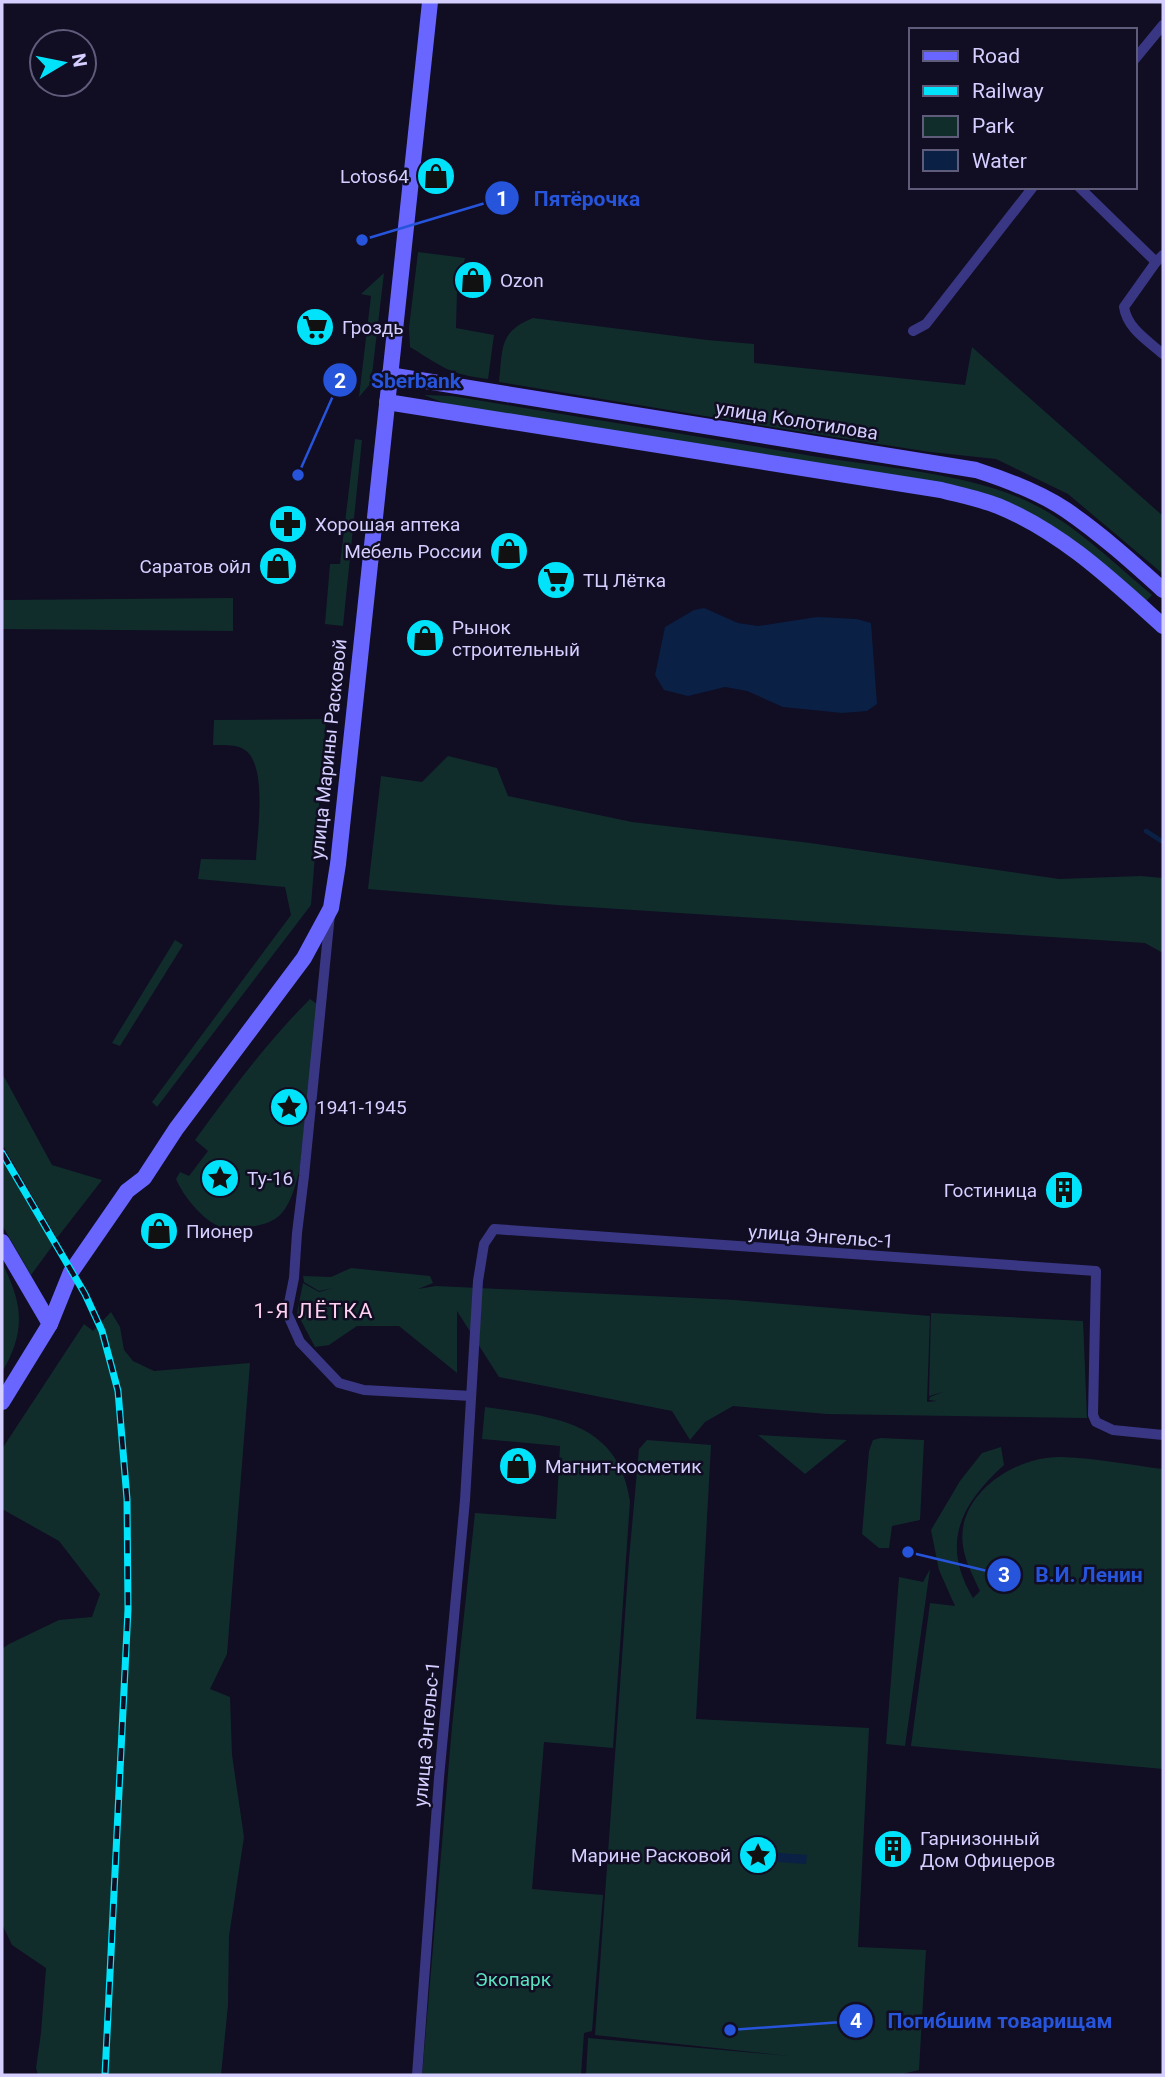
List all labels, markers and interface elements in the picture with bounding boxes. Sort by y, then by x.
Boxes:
north arrow [28,28,98,98]
legend [909,28,1137,189]
text: Road [972,44,1020,68]
text: N [67,52,92,69]
text: Railway [972,79,1044,103]
text: Park [972,114,1015,138]
text: Water [972,149,1027,173]
shop icon: Lotos64 [415,155,457,197]
place label: Lotos64 [340,165,409,188]
callout: Пятёрочка [485,177,654,219]
text: 1 [496,187,508,211]
text: Пятёрочка [534,187,640,211]
shop icon: Ozon [452,259,494,301]
place label: Ozon [500,269,544,292]
supermarket icon: Гроздь [294,306,336,348]
place label: Гроздь [342,316,404,339]
callout: Sberbank [322,359,475,401]
text: 2 [334,369,346,393]
text: Sberbank [371,369,462,393]
street label: улица Колотилова [714,396,880,445]
pharmacy icon: Хорошая аптека [267,503,309,545]
place label: Хорошая аптека [315,513,460,536]
shop icon: Мебель России [488,530,530,572]
place label: Мебель России [344,540,482,563]
shop icon: Саратов ойл [257,545,299,587]
place label: Саратов ойл [139,555,251,578]
supermarket icon: ТЦ Лётка [535,559,577,601]
place label: ТЦ Лётка [583,569,666,592]
place label: Рынок строительный [452,616,580,661]
shop icon: Рынок строительный [404,617,446,659]
street label: улица Марины Расковой [305,638,352,860]
place icon: 1941-1945 [268,1086,310,1128]
place label: 1941-1945 [316,1096,407,1119]
place icon: Ту-16 [199,1157,241,1199]
place label: Ту-16 [247,1167,293,1190]
building icon: Гостиница [1043,1169,1085,1211]
place label: Гостиница [944,1179,1037,1202]
shop icon: Пионер [138,1210,180,1252]
place label: Пионер [186,1220,253,1243]
street label: улица Энгельс-1 [747,1220,894,1253]
district label: 1-Я ЛЁТКА [254,1299,374,1323]
shop icon: Магнит-косметик [497,1445,539,1487]
place label: Магнит-косметик [545,1455,702,1478]
callout: В.И. Ленин [987,1554,1157,1596]
text: 3 [998,1563,1010,1587]
text: В.И. Ленин [1035,1563,1143,1587]
street label: улица Энгельс-1 [409,1660,444,1808]
place label: Гарнизонный Дом Офицеров [920,1827,1055,1872]
building icon: Гарнизонный Дом Офицеров [872,1828,914,1870]
place icon: Марине Расковой [737,1834,779,1876]
place label: Марине Расковой [571,1844,731,1867]
park label: Экопарк [475,1968,552,1991]
callout: Погибшим товарищам [839,2000,1127,2042]
text: 4 [850,2009,862,2033]
text: Погибшим товарищам [888,2009,1112,2033]

